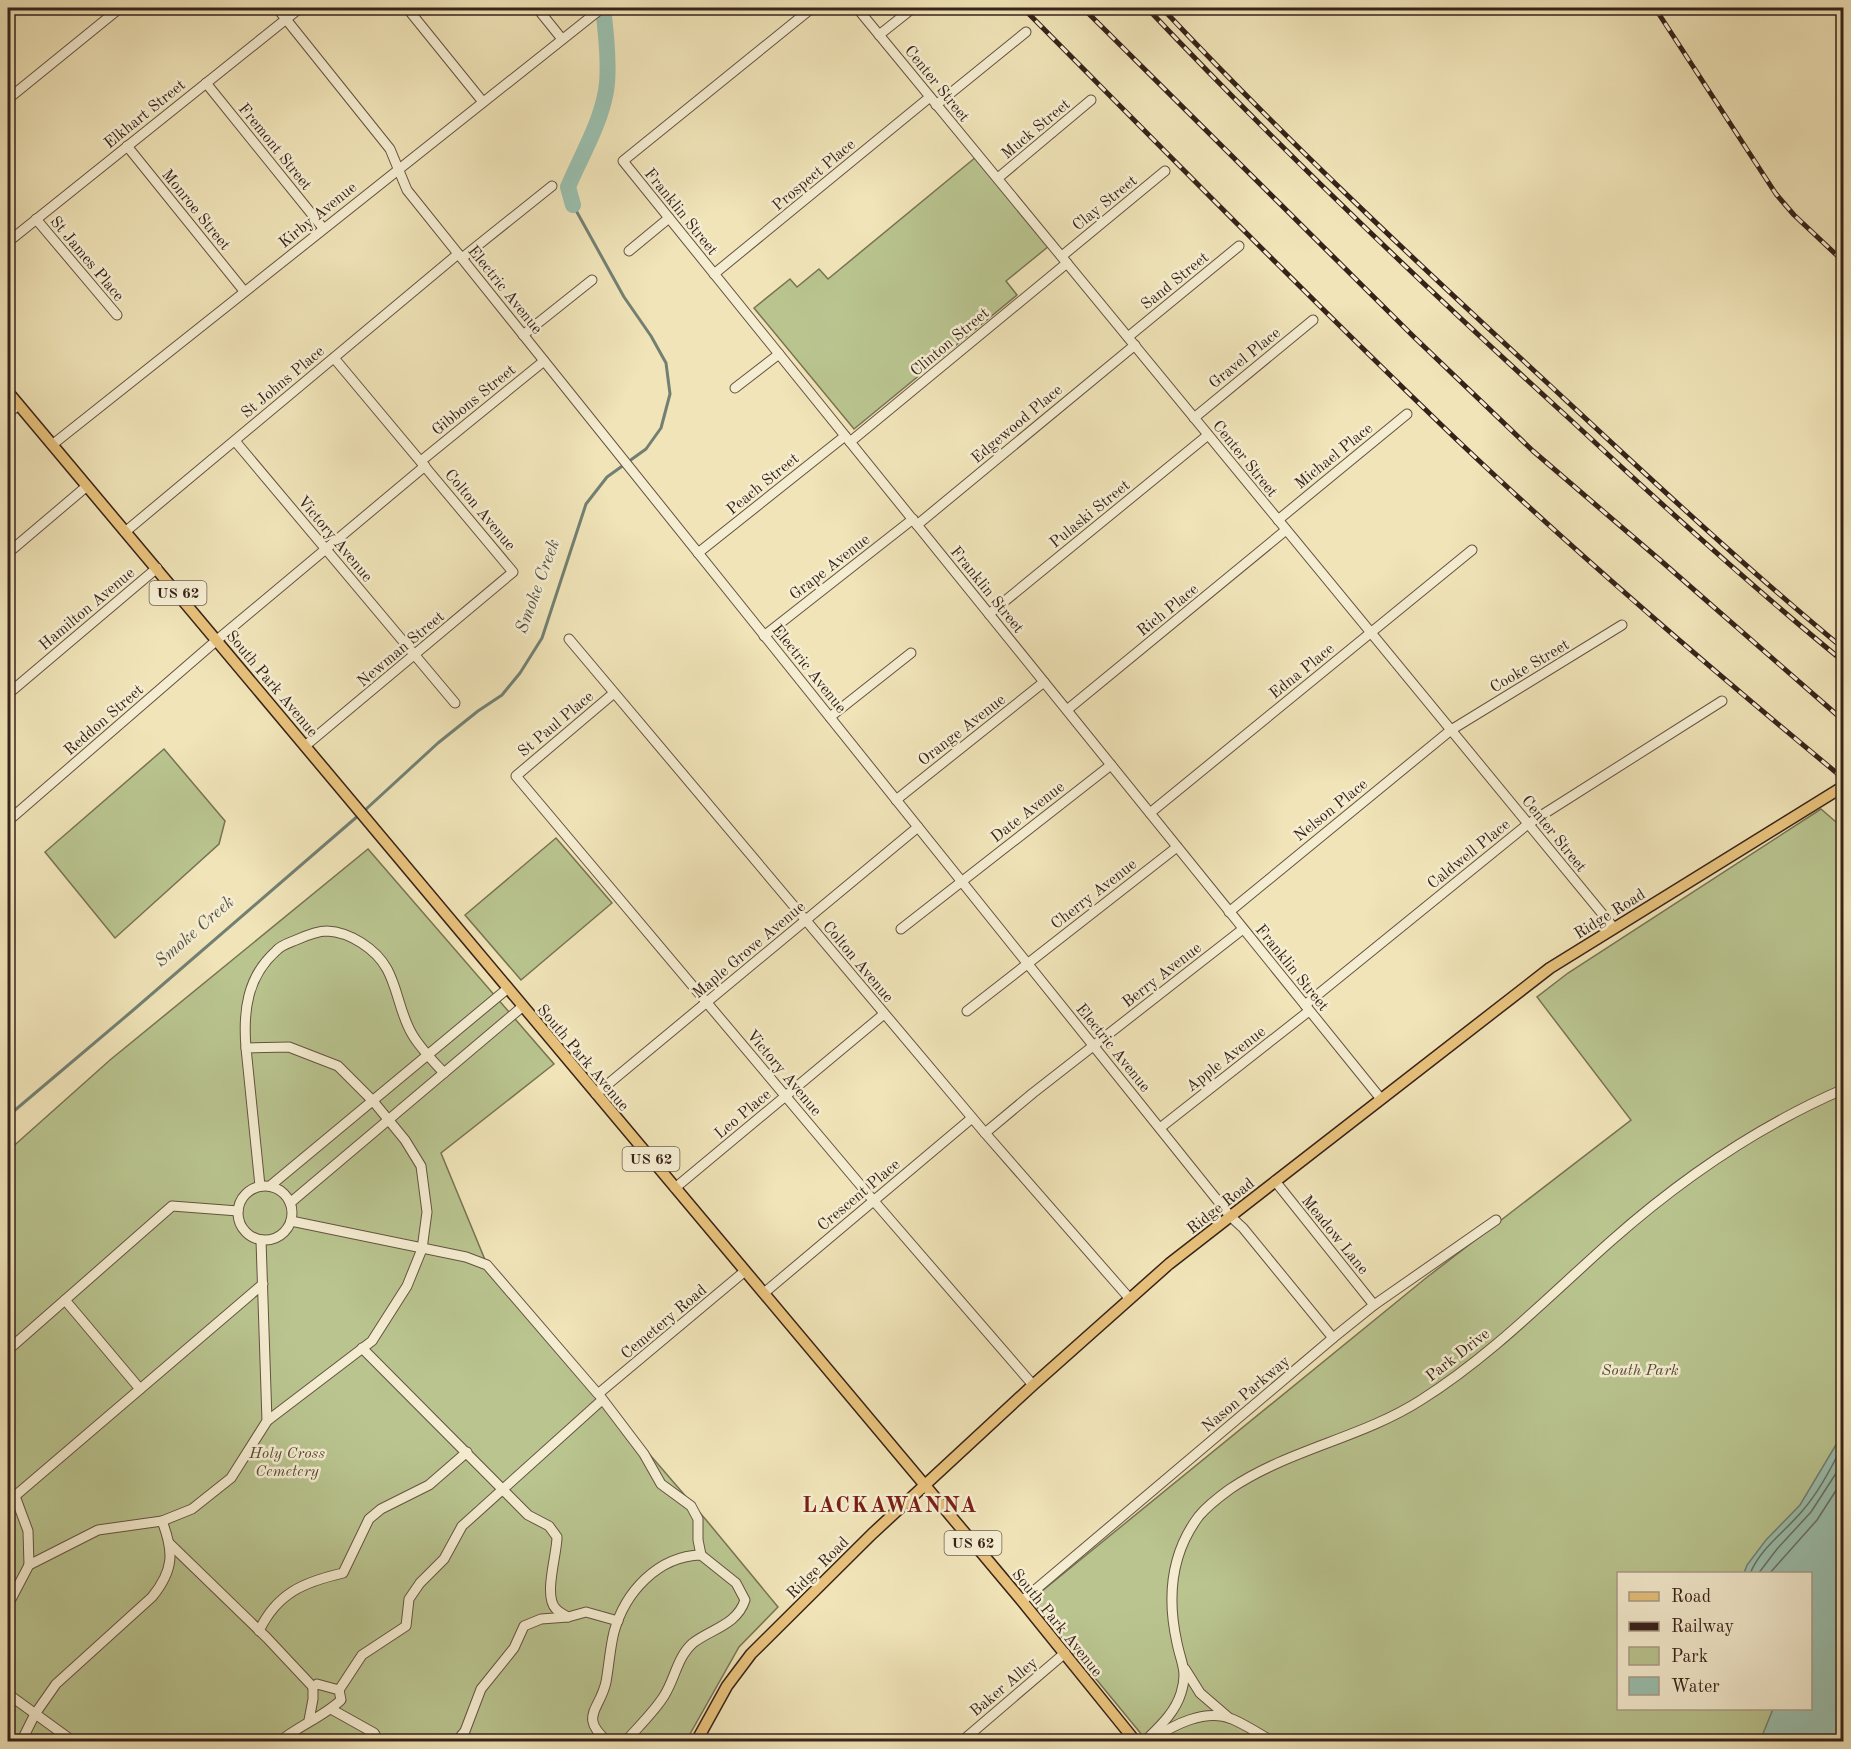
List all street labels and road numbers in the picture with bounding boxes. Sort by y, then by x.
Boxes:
street label: Center Street [901,43,972,126]
street label: Elkhart Street [102,77,189,152]
street label: Muck Street [999,96,1074,163]
street label: Fremont Street [235,101,314,194]
street label: Prospect Place [770,136,859,215]
street label: Franklin Street [641,166,720,259]
street label: Monroe Street [158,167,233,254]
street label: Clay Street [1070,173,1141,234]
street label: Kirby Avenue [276,179,360,252]
street label: St James Place [46,214,126,305]
street label: Electric Avenue [464,243,545,337]
street label: Sand Street [1138,249,1212,313]
street label: Clinton Street [908,305,993,380]
street label: Gravel Place [1206,325,1284,392]
street label: St Johns Place [239,343,328,422]
street label: Gibbons Street [429,362,519,439]
street label: Edgewood Place [969,382,1066,467]
street label: Center Street [1209,418,1280,501]
street label: Michael Place [1292,420,1376,493]
street label: Peach Street [724,450,803,518]
street label: Colton Avenue [441,467,518,554]
street label: Pulaski Street [1047,477,1134,552]
street label: Victory Avenue [294,493,375,585]
street label: Grape Avenue [787,531,873,604]
street label: Franklin Street [947,544,1026,637]
street label: Hamilton Avenue [36,565,138,654]
road number: US 62 [150,581,207,605]
street label: Rich Place [1135,581,1202,640]
street label: Newman Street [355,608,448,690]
street label: Electric Avenue [768,622,849,716]
street label: South Park Avenue [222,628,320,741]
street label: Cooke Street [1488,637,1573,697]
street label: Edna Place [1267,641,1338,702]
street label: Reddon Street [62,682,147,759]
street label: St Paul Place [516,689,597,761]
street label: Orange Avenue [916,692,1009,769]
street label: Nelson Place [1291,776,1371,845]
street label: Date Avenue [988,779,1068,846]
street label: Center Street [1518,793,1589,876]
street label: Caldwell Place [1425,817,1513,893]
street label: Cherry Avenue [1048,856,1140,933]
street label: Ridge Road [1572,887,1648,943]
street label: Maple Grove Avenue [690,899,809,1002]
street label: Colton Avenue [819,919,896,1006]
street label: Franklin Street [1252,922,1331,1015]
street label: Berry Avenue [1120,940,1205,1011]
street label: Electric Avenue [1072,1001,1153,1095]
street label: South Park Avenue [533,1002,631,1115]
street label: Apple Avenue [1184,1024,1269,1095]
street label: Victory Avenue [743,1027,824,1119]
street label: Leo Place [712,1087,774,1142]
road number: US 62 [622,1147,680,1171]
street label: Crescent Place [815,1157,904,1234]
street label: Ridge Road [1185,1176,1258,1238]
street label: Meadow Lane [1298,1193,1371,1278]
street label: Cemetery Road [618,1282,710,1363]
street label: Park Drive [1423,1326,1493,1385]
street label: Nason Parkway [1199,1353,1294,1436]
road number: US 62 [944,1531,1002,1555]
street label: Ridge Road [784,1534,852,1602]
street label: South Park Avenue [1008,1566,1105,1680]
street label: Baker Alley [968,1655,1041,1720]

